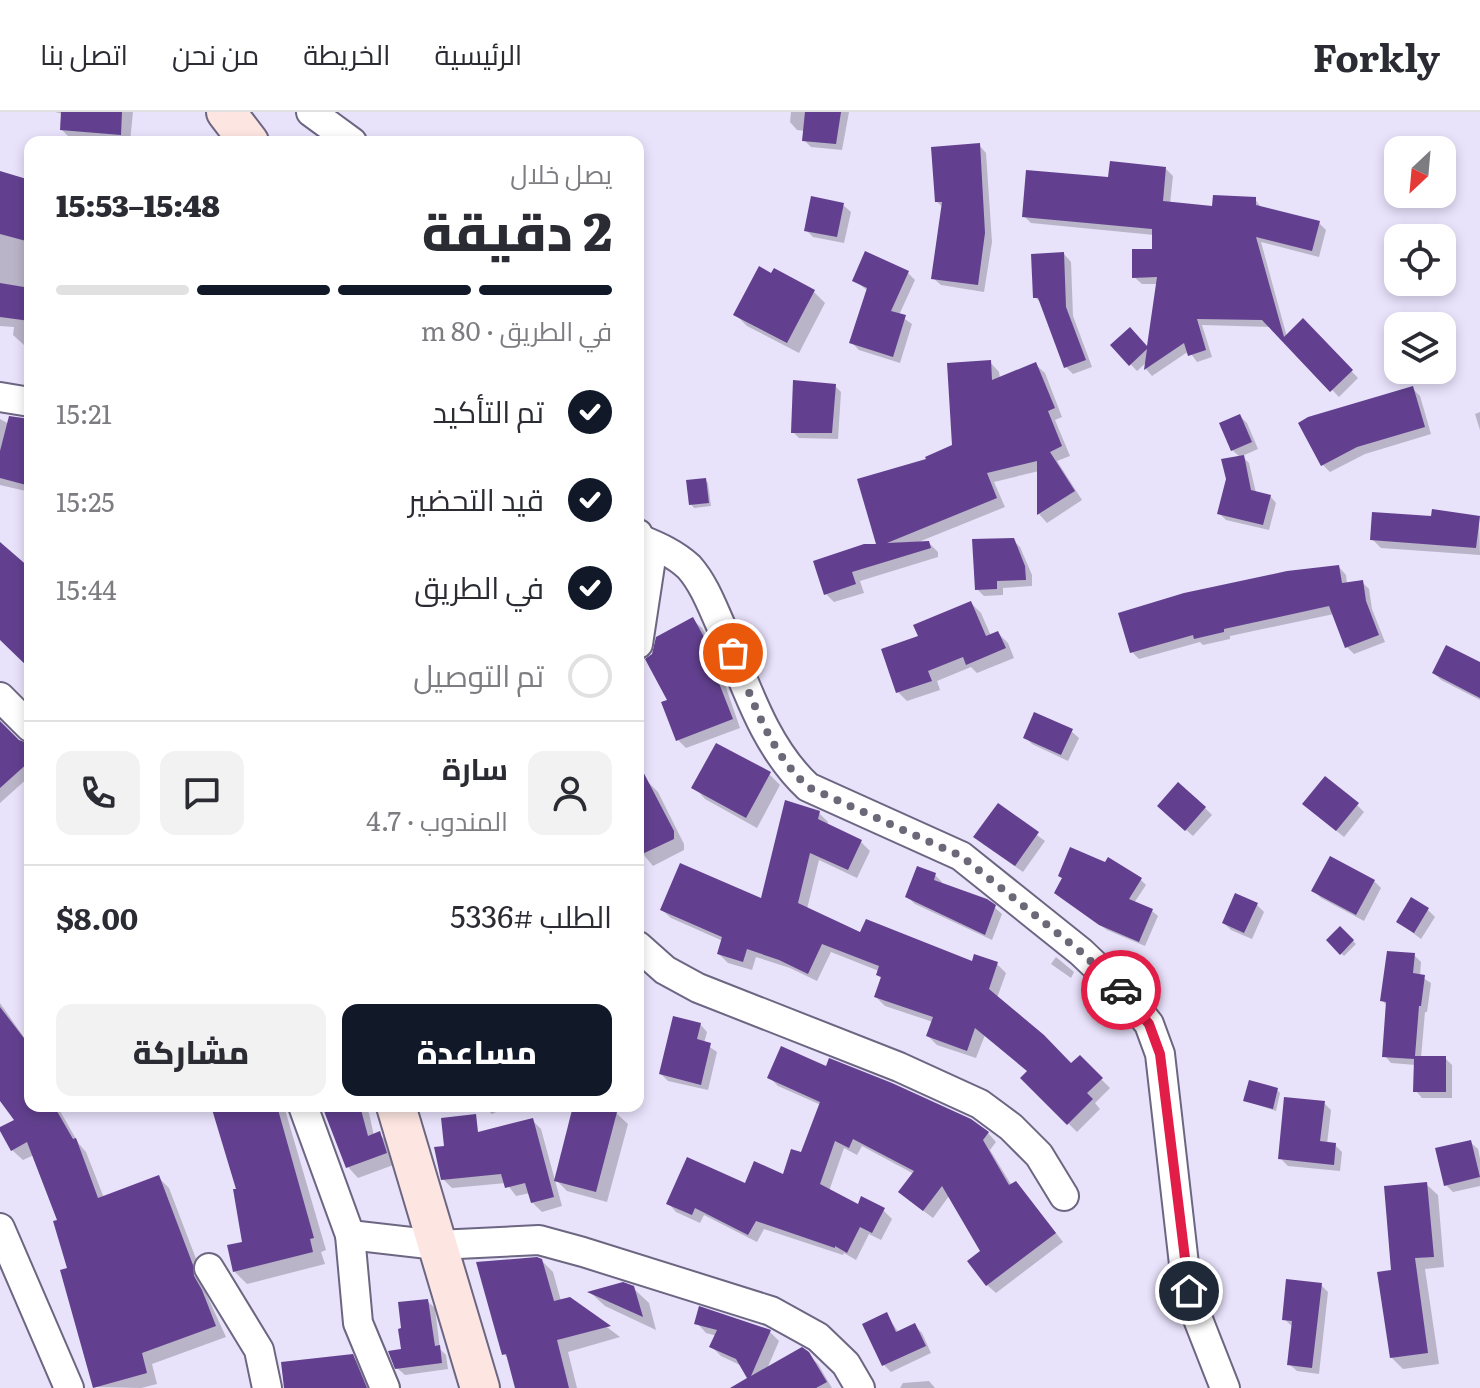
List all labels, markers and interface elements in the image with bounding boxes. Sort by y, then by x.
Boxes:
text: Forkly [1313,27,1440,84]
text: اتصل بنا [40,32,128,74]
text: من نحن [172,32,259,74]
text: الخريطة [303,32,391,74]
text: الرئيسية [435,32,522,74]
north arrow [1384,136,1456,208]
map controls [1384,136,1456,384]
text: يصل خلال [510,153,612,192]
text: 15:48–15:53 [56,182,220,226]
text: 2 دقيقة [422,190,612,267]
button: locate [1384,224,1456,296]
text: في الطريق · 80 m [421,310,612,349]
button: layers [1384,312,1456,384]
text: تم التأكيد [433,388,544,432]
icon: check [568,390,612,434]
text: 15:21 [56,393,112,432]
text: قيد التحضير [408,476,544,520]
icon: check [568,478,612,522]
text: 15:25 [56,481,115,520]
text: في الطريق [414,564,544,608]
icon: check [568,566,612,610]
text: 15:44 [56,569,117,608]
pin [699,619,767,687]
icon: bag [711,631,755,675]
text: تم التوصيل [413,652,544,696]
text: سارة [442,745,508,789]
button: phone [56,751,140,835]
button: chat [160,751,244,835]
button: person [528,751,612,835]
text: المندوب · 4.7 [366,800,508,839]
text: الطلب #5336 [450,893,612,937]
text: $8.00 [56,895,138,939]
courier [1081,950,1161,1030]
icon: car [1099,968,1143,1012]
button: مشاركة [56,1004,326,1096]
button: مساعدة [342,1004,612,1096]
pin [1155,1257,1223,1325]
icon: home [1167,1269,1211,1313]

